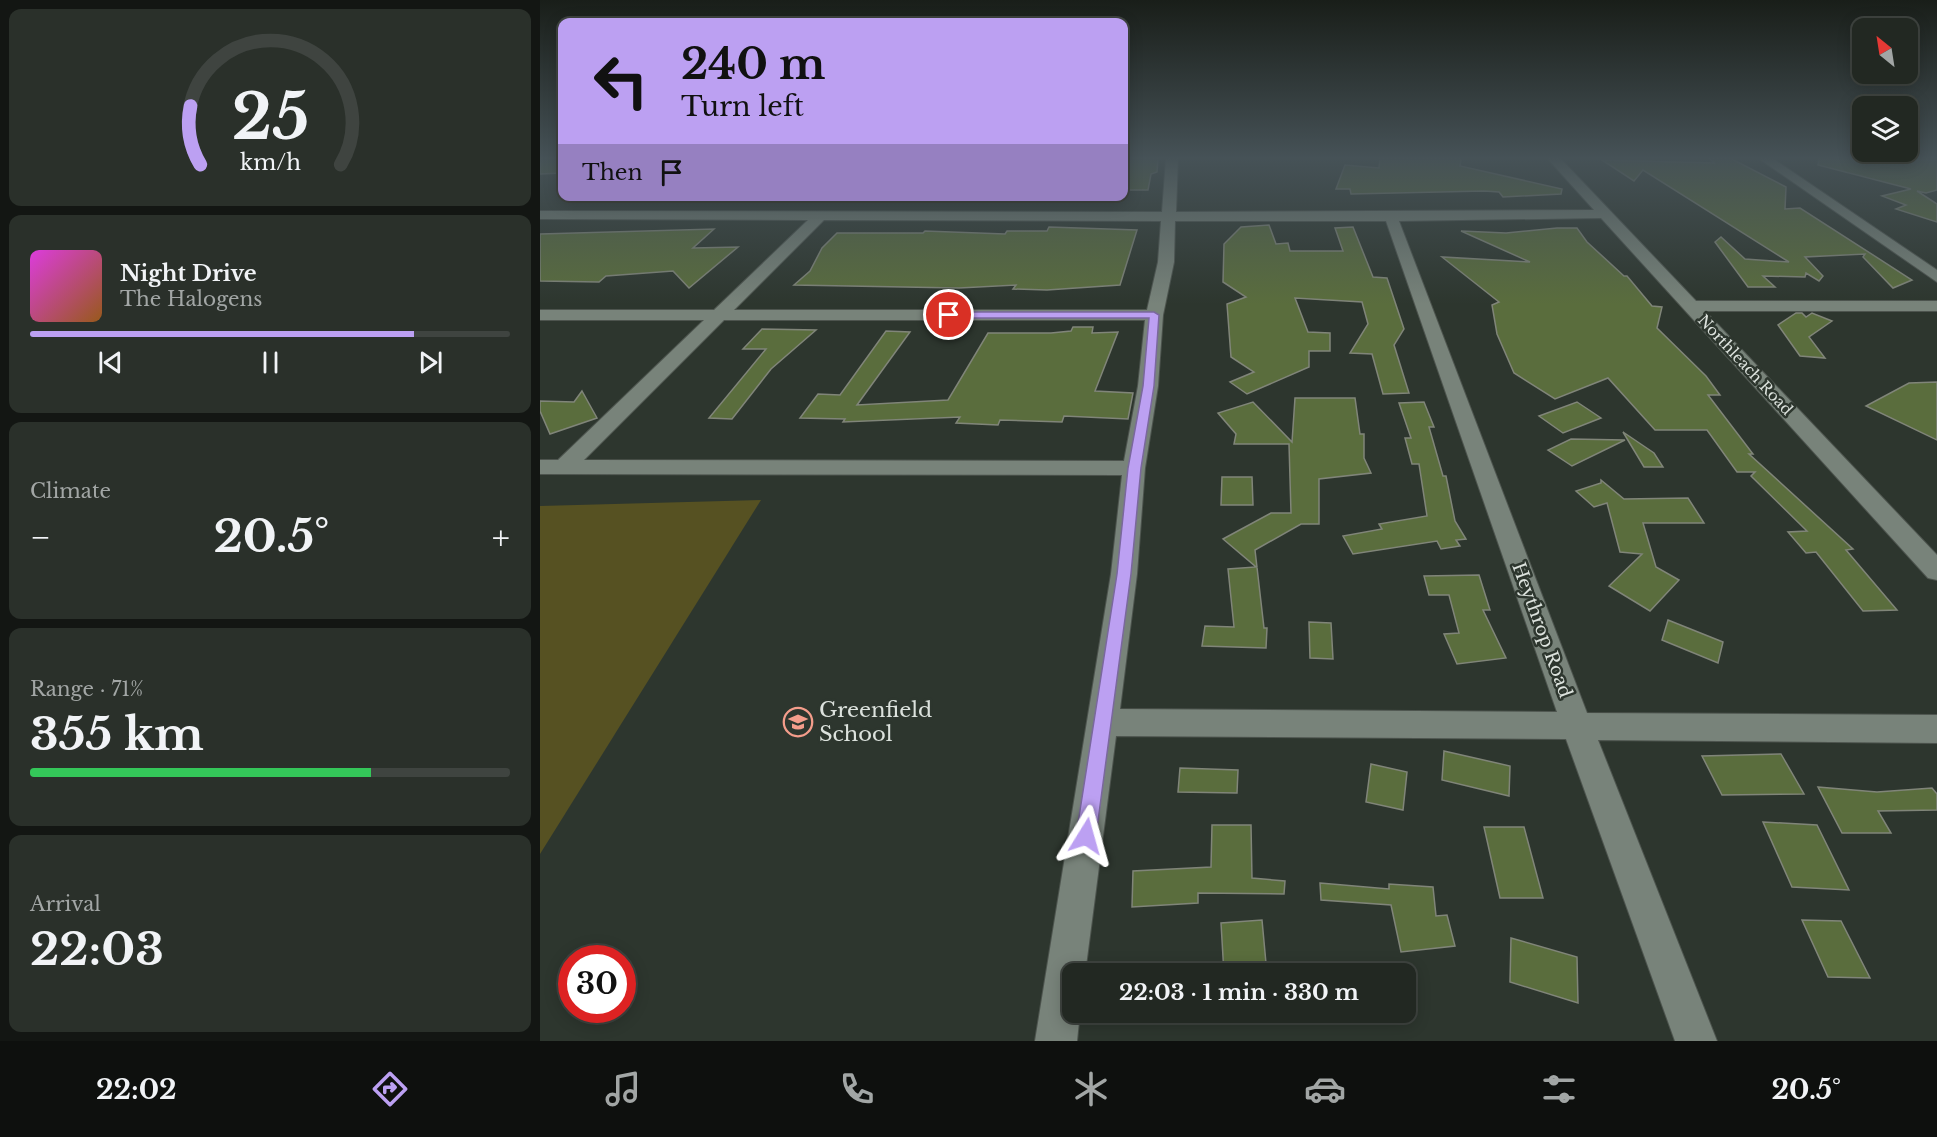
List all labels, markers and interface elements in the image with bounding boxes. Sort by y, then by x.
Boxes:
north arrow [1852,18,1918,84]
map controls [1852,18,1918,162]
text: 240 m [681,38,826,90]
icon: left [582,42,660,120]
text: 25 [231,78,309,156]
text: Turn left [681,90,804,123]
button: layers [1852,96,1918,162]
text: km/h [240,149,301,176]
icon: arrive [655,156,688,189]
text: Then [582,159,643,186]
text: Night Drive [120,260,257,287]
text: The Halogens [120,287,262,311]
pin [923,289,974,340]
icon: arrive [932,298,965,331]
street label: Northleach Road [1694,310,1797,419]
icon: previous [94,346,127,379]
icon: pause [254,346,287,379]
icon: next [414,346,447,379]
text: Climate [30,479,111,503]
text: 20.5° [213,508,329,564]
text: − [30,517,51,558]
text: + [492,517,510,558]
street label: Heythrop Road [1507,559,1577,701]
text: Range · 71% [30,677,144,701]
place label: Greenfield School [819,697,932,747]
text: 355 km [30,706,204,762]
school or university icon: Greenfield School [782,706,814,738]
position arrow [1054,804,1118,868]
text: Arrival [30,892,101,916]
text: 22:03 [30,921,164,977]
speed limit sign: 30 [558,945,636,1023]
text: 22:03 · 1 min · 330 m [1119,979,1359,1006]
icon: directions [369,1068,411,1110]
icon: music [602,1068,644,1110]
icon: phone [836,1068,878,1110]
icon: climate [1070,1068,1112,1110]
icon: car [1304,1068,1346,1110]
icon: filters [1538,1068,1580,1110]
text: 22:02 [96,1073,177,1106]
text: 20.5° [1772,1073,1841,1106]

